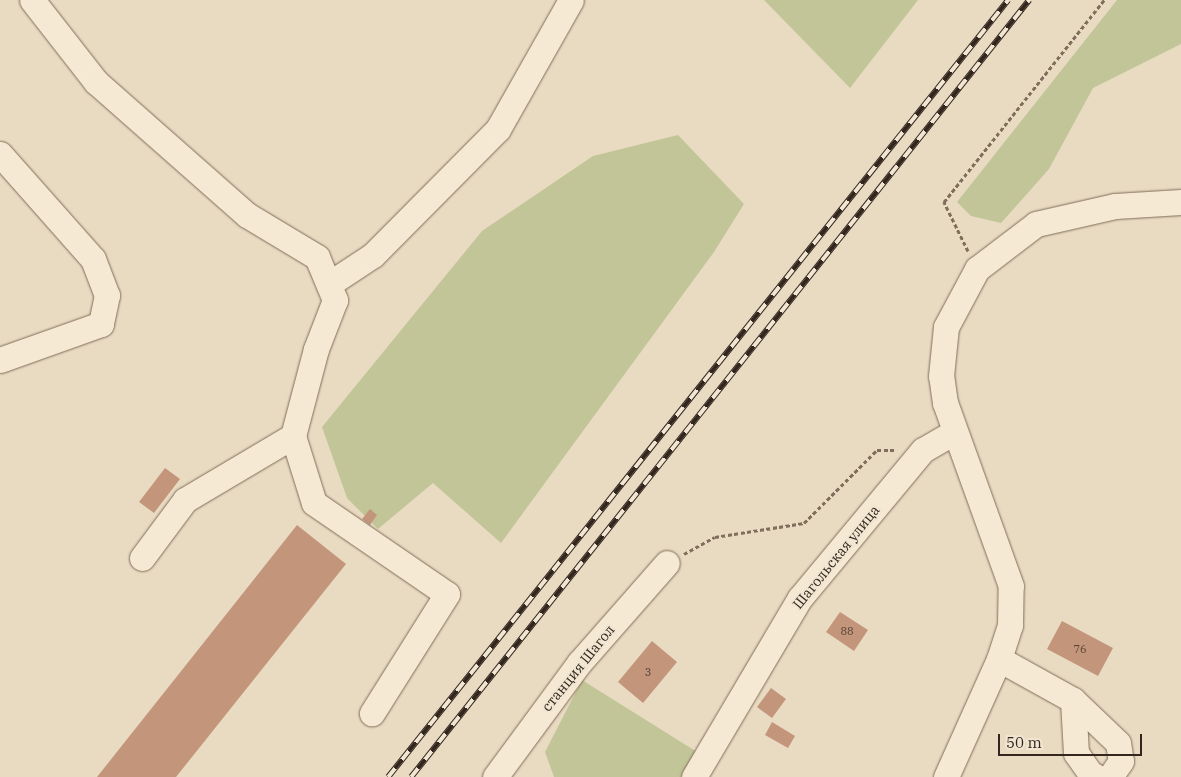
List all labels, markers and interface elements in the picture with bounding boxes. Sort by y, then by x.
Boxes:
street label: Шагольская улица [789,502,883,612]
street label: станция Шагол [538,621,618,715]
house number: 88 [840,624,854,638]
house number: 76 [1073,642,1087,656]
house number: 3 [645,665,651,679]
scale bar [1001,724,1145,756]
text: 50 m [1006,733,1042,752]

